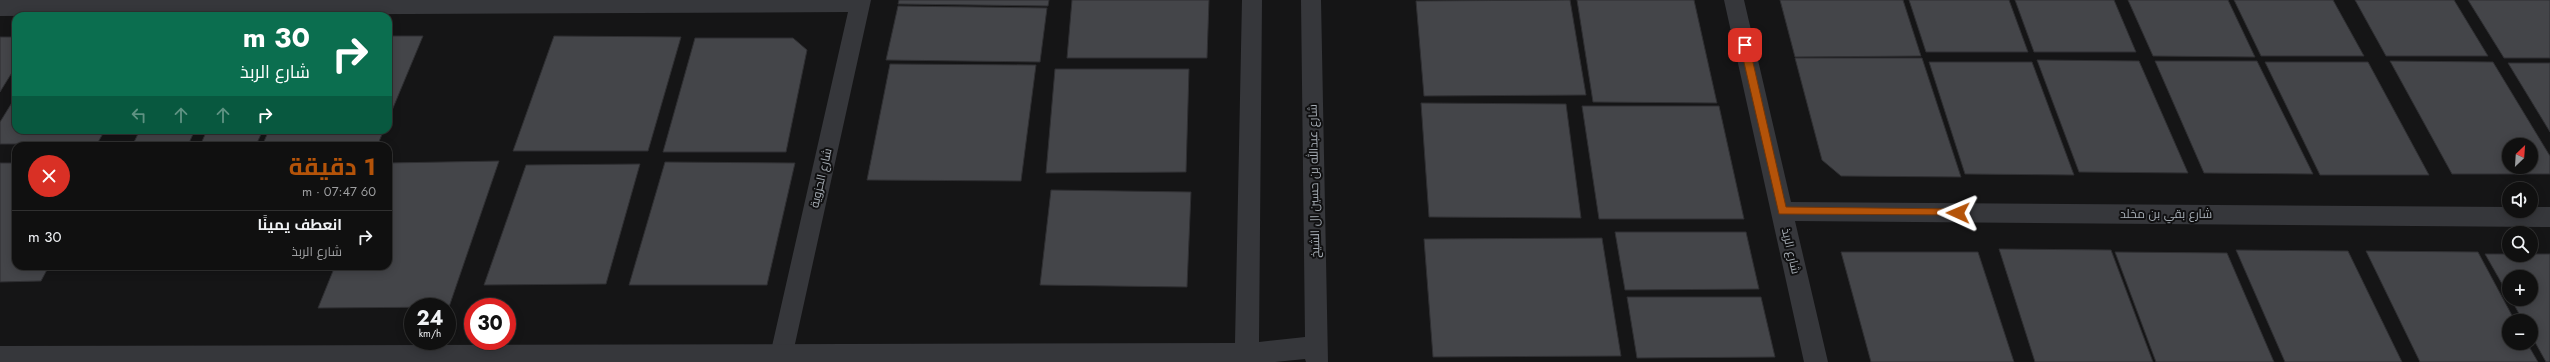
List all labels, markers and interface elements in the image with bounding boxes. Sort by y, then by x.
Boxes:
text: 30 m [243,17,310,58]
icon: right [324,28,376,80]
pin [1728,28,1762,62]
icon: arrive [1734,34,1756,56]
text: شارع الربذ [240,59,310,85]
icon: left [128,104,150,126]
icon: ahead [170,104,192,126]
icon: ahead [212,104,234,126]
icon: right [254,104,276,126]
street label: شارع عبدالله بن حسين ال الشيخ [1304,104,1324,258]
north arrow [2502,138,2538,174]
map controls [2502,138,2538,350]
street label: شارع الحزوية [805,146,837,210]
text: 1 دقيقة [289,149,376,184]
button: close [28,155,70,197]
text: 60 m · 07:47 [302,182,376,201]
button: sound [2502,182,2538,218]
position arrow [1937,192,1979,234]
street label: شارع بقي بن مخلد [2120,205,2212,224]
text: انعطف يمينًا [258,214,342,236]
text: 30 m [28,226,61,248]
icon: right [354,226,376,248]
street label: شارع الربذ [1777,226,1805,276]
button: search [2502,226,2538,262]
text: شارع الربذ [292,242,342,261]
button: + [2502,270,2538,306]
speed limit sign: 30 [464,298,516,350]
text: 24 [416,304,444,333]
button: − [2502,314,2538,350]
text: km/h [419,326,441,341]

